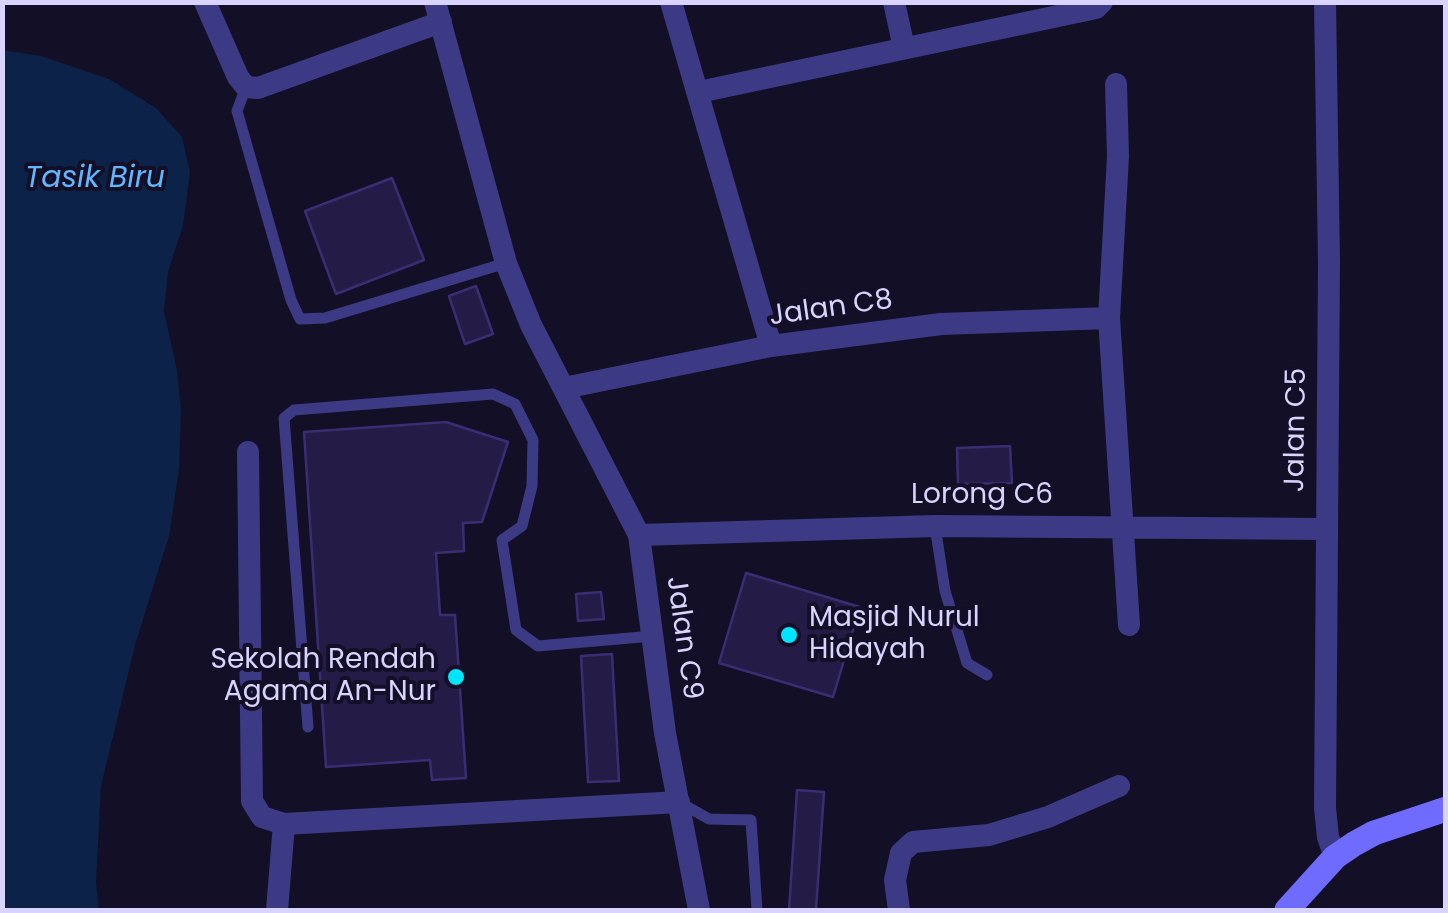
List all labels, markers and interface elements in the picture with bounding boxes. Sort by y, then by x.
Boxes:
water label: Tasik Biru [25,161,165,197]
street label: Jalan C8 [767,284,895,334]
street label: Jalan C5 [1279,368,1315,492]
street label: Lorong C6 [911,479,1053,513]
street label: Jalan C9 [658,574,708,702]
place label: Masjid Nurul Hidayah [809,602,980,668]
marker: Masjid Nurul Hidayah [778,624,800,646]
place label: Sekolah Rendah Agama An-Nur [211,644,436,710]
marker: Sekolah Rendah Agama An-Nur [445,666,467,688]

